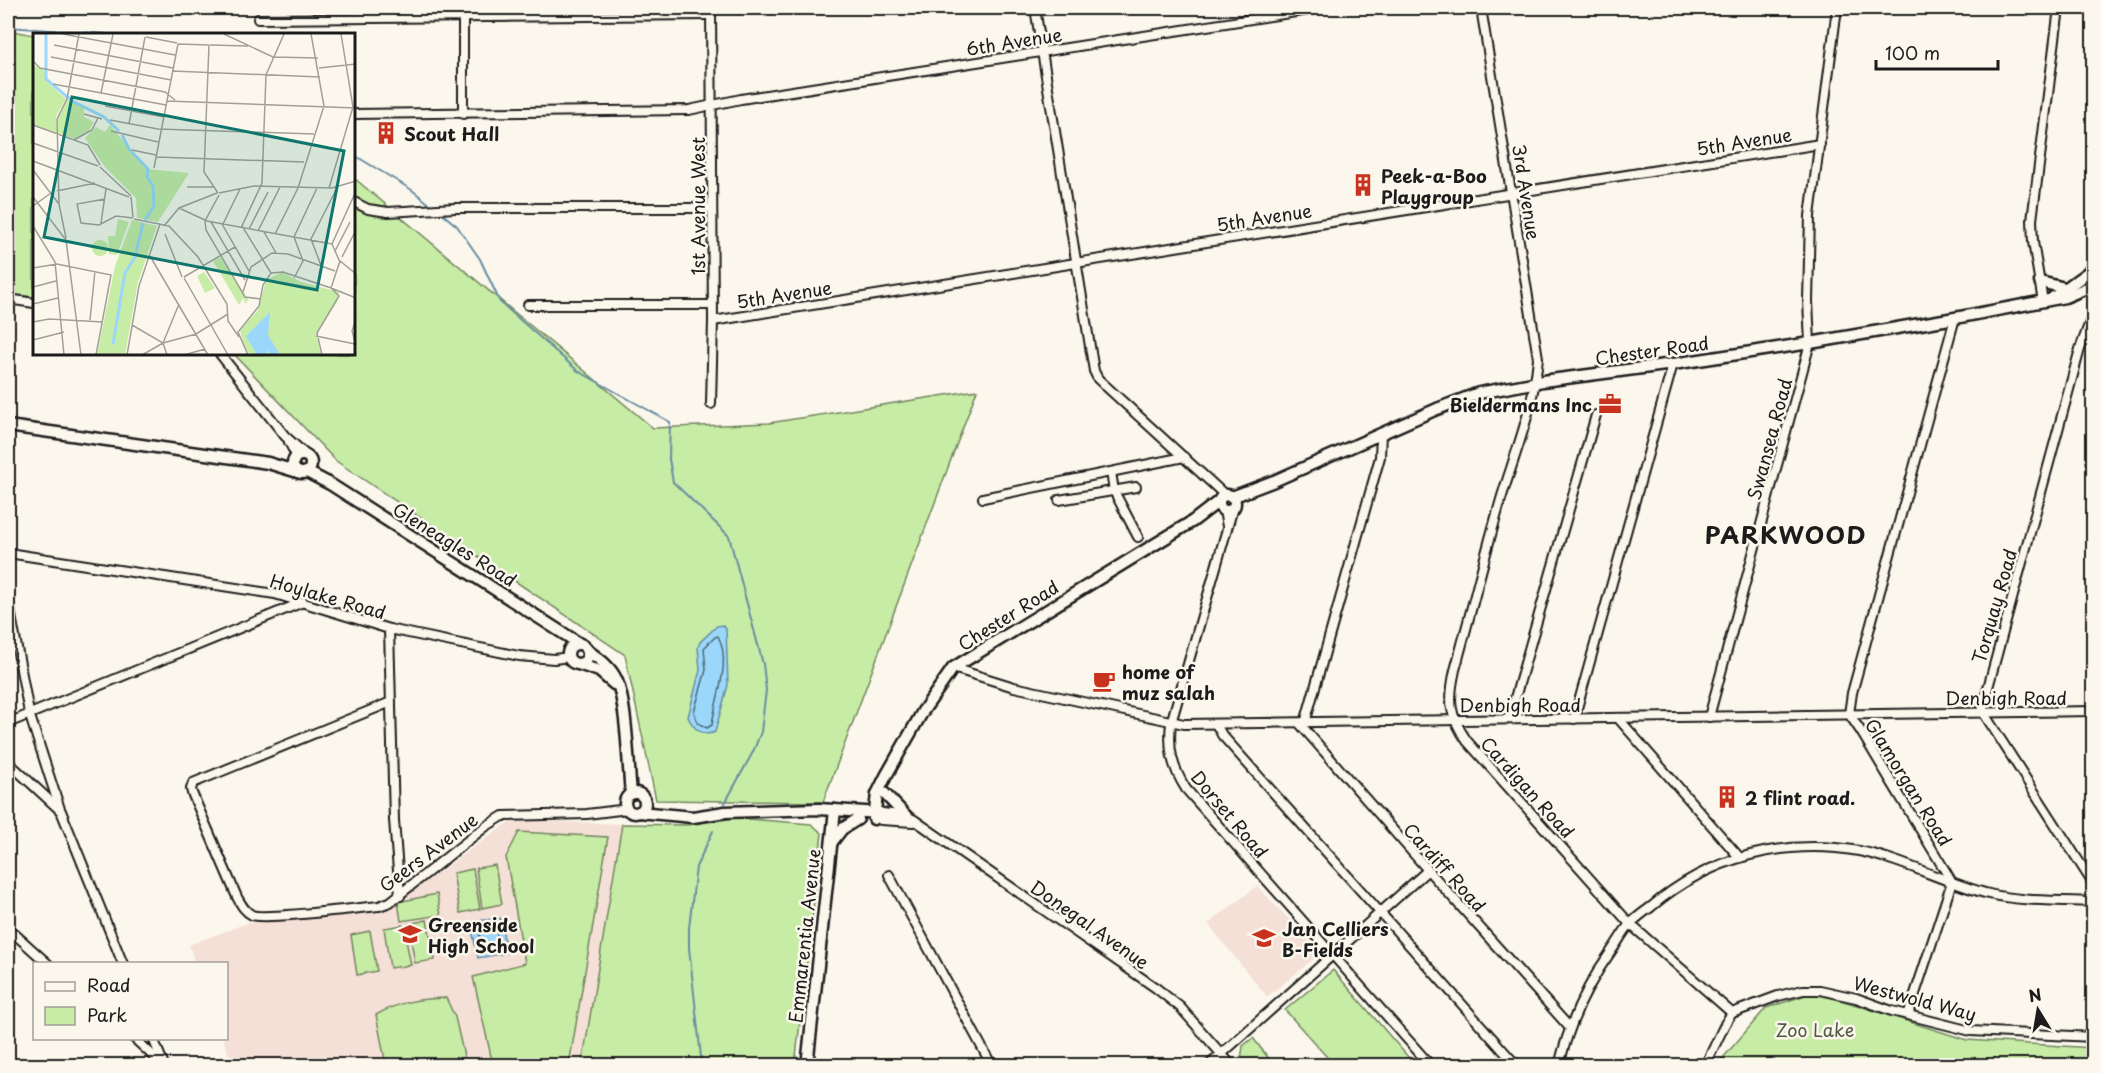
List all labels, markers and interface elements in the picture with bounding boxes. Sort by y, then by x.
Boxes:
street label: 6th Avenue [964,20,1064,62]
inset map [33,33,356,356]
scale bar [1876,33,1998,71]
text: 100 m [1885,39,1940,66]
building icon: Scout Hall [373,120,399,146]
place label: Scout Hall [404,120,499,147]
street label: 5th Avenue [1694,120,1794,162]
street label: 1st Avenue West [684,137,711,275]
street label: 3rd Avenue [1506,142,1548,242]
place label: Peek-a-Boo Playgroup [1381,162,1487,210]
building icon: Peek-a-Boo Playgroup [1350,172,1376,198]
street label: 5th Avenue [1214,196,1314,238]
street label: 5th Avenue [734,273,834,315]
street label: Chester Road [1593,329,1711,371]
street label: Swansea Road [1740,375,1798,503]
place label: Bieldermans Inc [1449,391,1592,418]
office icon: Bieldermans Inc [1597,391,1623,417]
street label: Gleneagles Road [388,495,522,593]
district label: PARKWOOD [1705,516,1867,552]
street label: Torquay Road [1965,546,2023,666]
street label: Hoylake Road [267,567,389,625]
street label: Chester Road [952,573,1064,657]
place label: home of muz salah [1122,658,1215,706]
cafe icon: home of muz salah [1091,668,1117,694]
street label: Denbigh Road [1945,684,2067,711]
street label: Denbigh Road [1459,691,1581,718]
street label: Glamorgan Road [1859,713,1959,851]
street label: Cardigan Road [1475,730,1581,844]
street label: Dorset Road [1185,764,1275,864]
building icon: 2 flint road. [1714,784,1740,810]
place label: 2 flint road. [1745,784,1855,811]
street label: Geers Avenue [373,806,483,898]
street label: Cardiff Road [1398,816,1492,918]
street label: Emmarentia Avenue [781,847,827,1024]
street label: Donegal Avenue [1025,873,1155,975]
place label: Greenside High School [428,911,534,959]
place label: Jan Celliers B-Fields [1282,915,1389,963]
school or university icon: Greenside High School [397,921,423,947]
school or university icon: Jan Celliers B-Fields [1251,925,1277,951]
legend [33,962,228,1040]
street label: Westwold Way [1850,969,1980,1027]
text: Road [87,971,131,998]
north arrow [2008,980,2068,1040]
text: N [2026,981,2043,1007]
text: Park [87,1001,127,1028]
park label: Zoo Lake [1776,1016,1854,1043]

